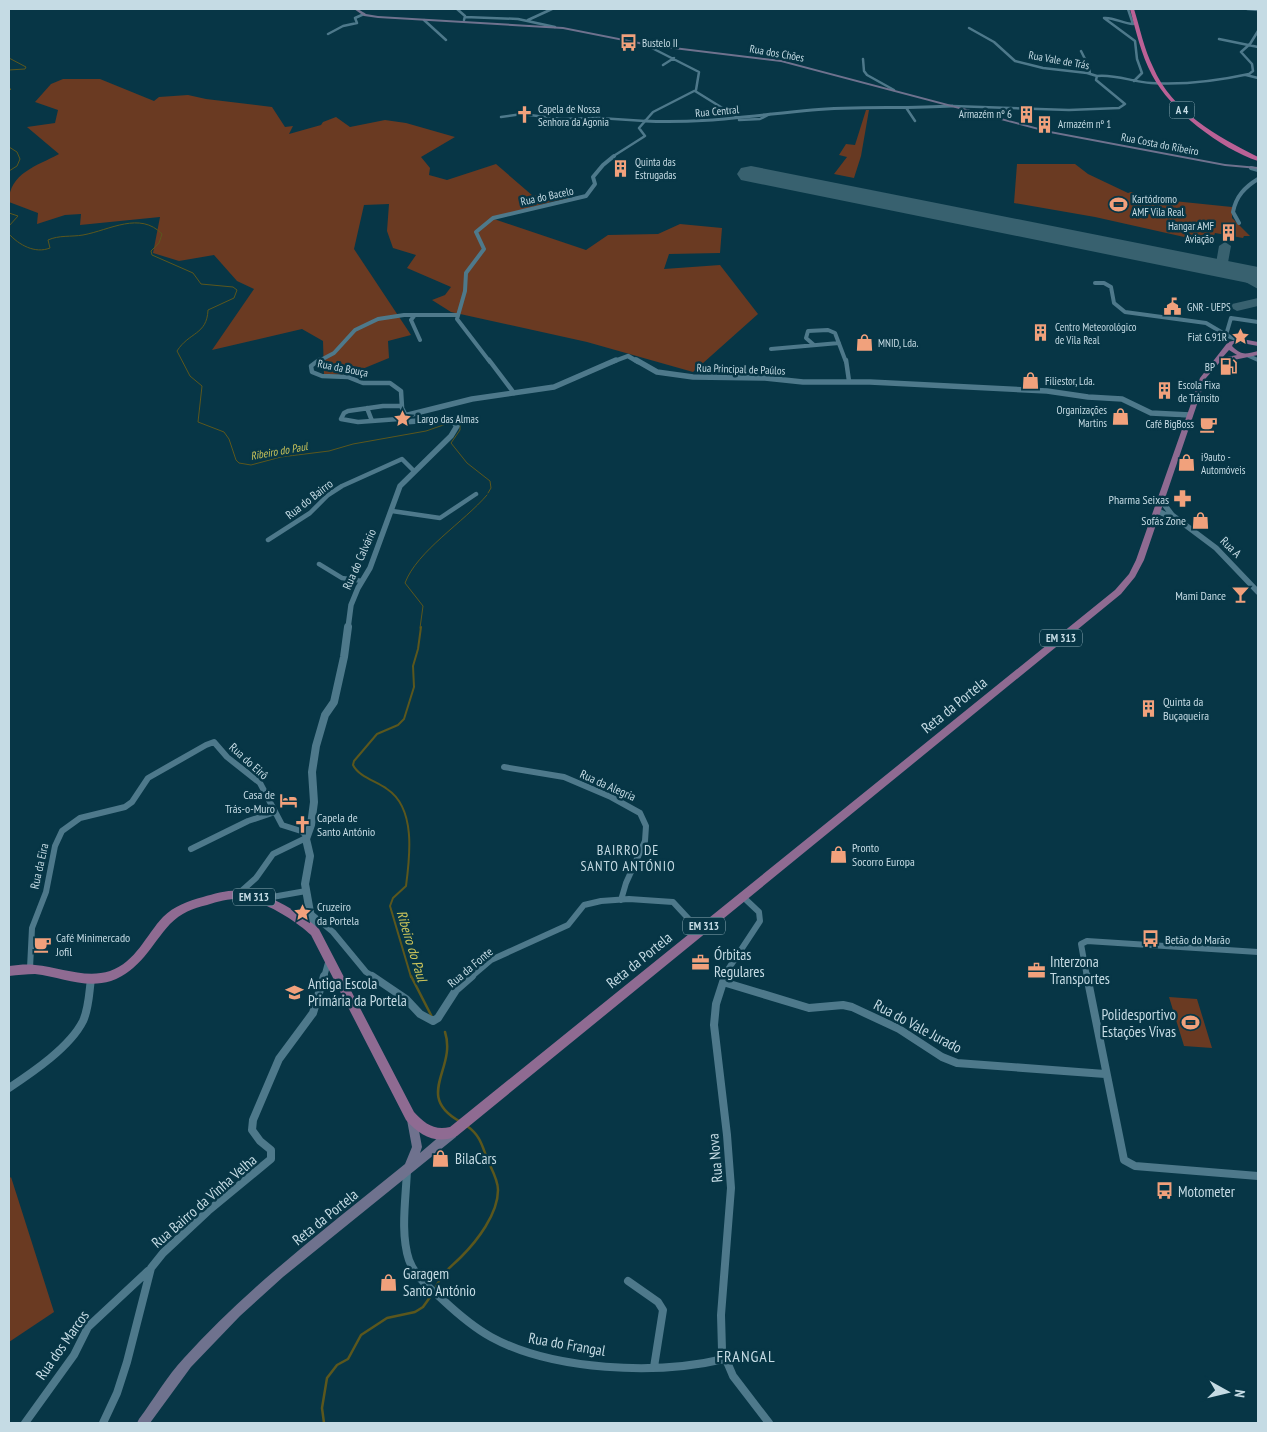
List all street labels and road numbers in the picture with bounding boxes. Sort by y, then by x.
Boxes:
street label: Rua dos Chões [749,41,806,65]
street label: Rua Vale de Trás [1028,48,1091,72]
street label: Rua Central [695,102,740,120]
road number: A 4 [1170,102,1194,118]
street label: Rua Costa do Ribeiro [1120,130,1200,158]
street label: Rua do Bacelo [519,184,575,208]
street label: Rua da Bouça [316,356,370,380]
street label: Rua Principal de Paúlos [696,360,786,378]
street label: Rua do Bairro [282,476,336,522]
street label: Rua do Calvário [339,526,379,592]
street label: Rua A [1217,533,1245,561]
road number: EM 313 [1040,630,1082,646]
street label: Reta da Portela [917,673,991,737]
street label: Rua do Eirô [226,740,272,782]
street label: Rua da Alegria [578,766,639,804]
street label: Rua da Eira [26,841,52,890]
road number: EM 313 [233,889,275,906]
road number: EM 313 [683,918,725,934]
street label: Reta da Portela [602,928,676,992]
street label: Rua da Fonte [444,944,496,990]
street label: Rua do Vale Jurado [871,995,965,1057]
street label: Rua Nova [703,1133,727,1183]
street label: Rua Bairro da Vinha Velha [148,1150,260,1252]
street label: Reta da Portela [288,1185,362,1249]
street label: Rua dos Marcos [31,1307,93,1383]
street label: Rua do Frangal [527,1328,608,1360]

